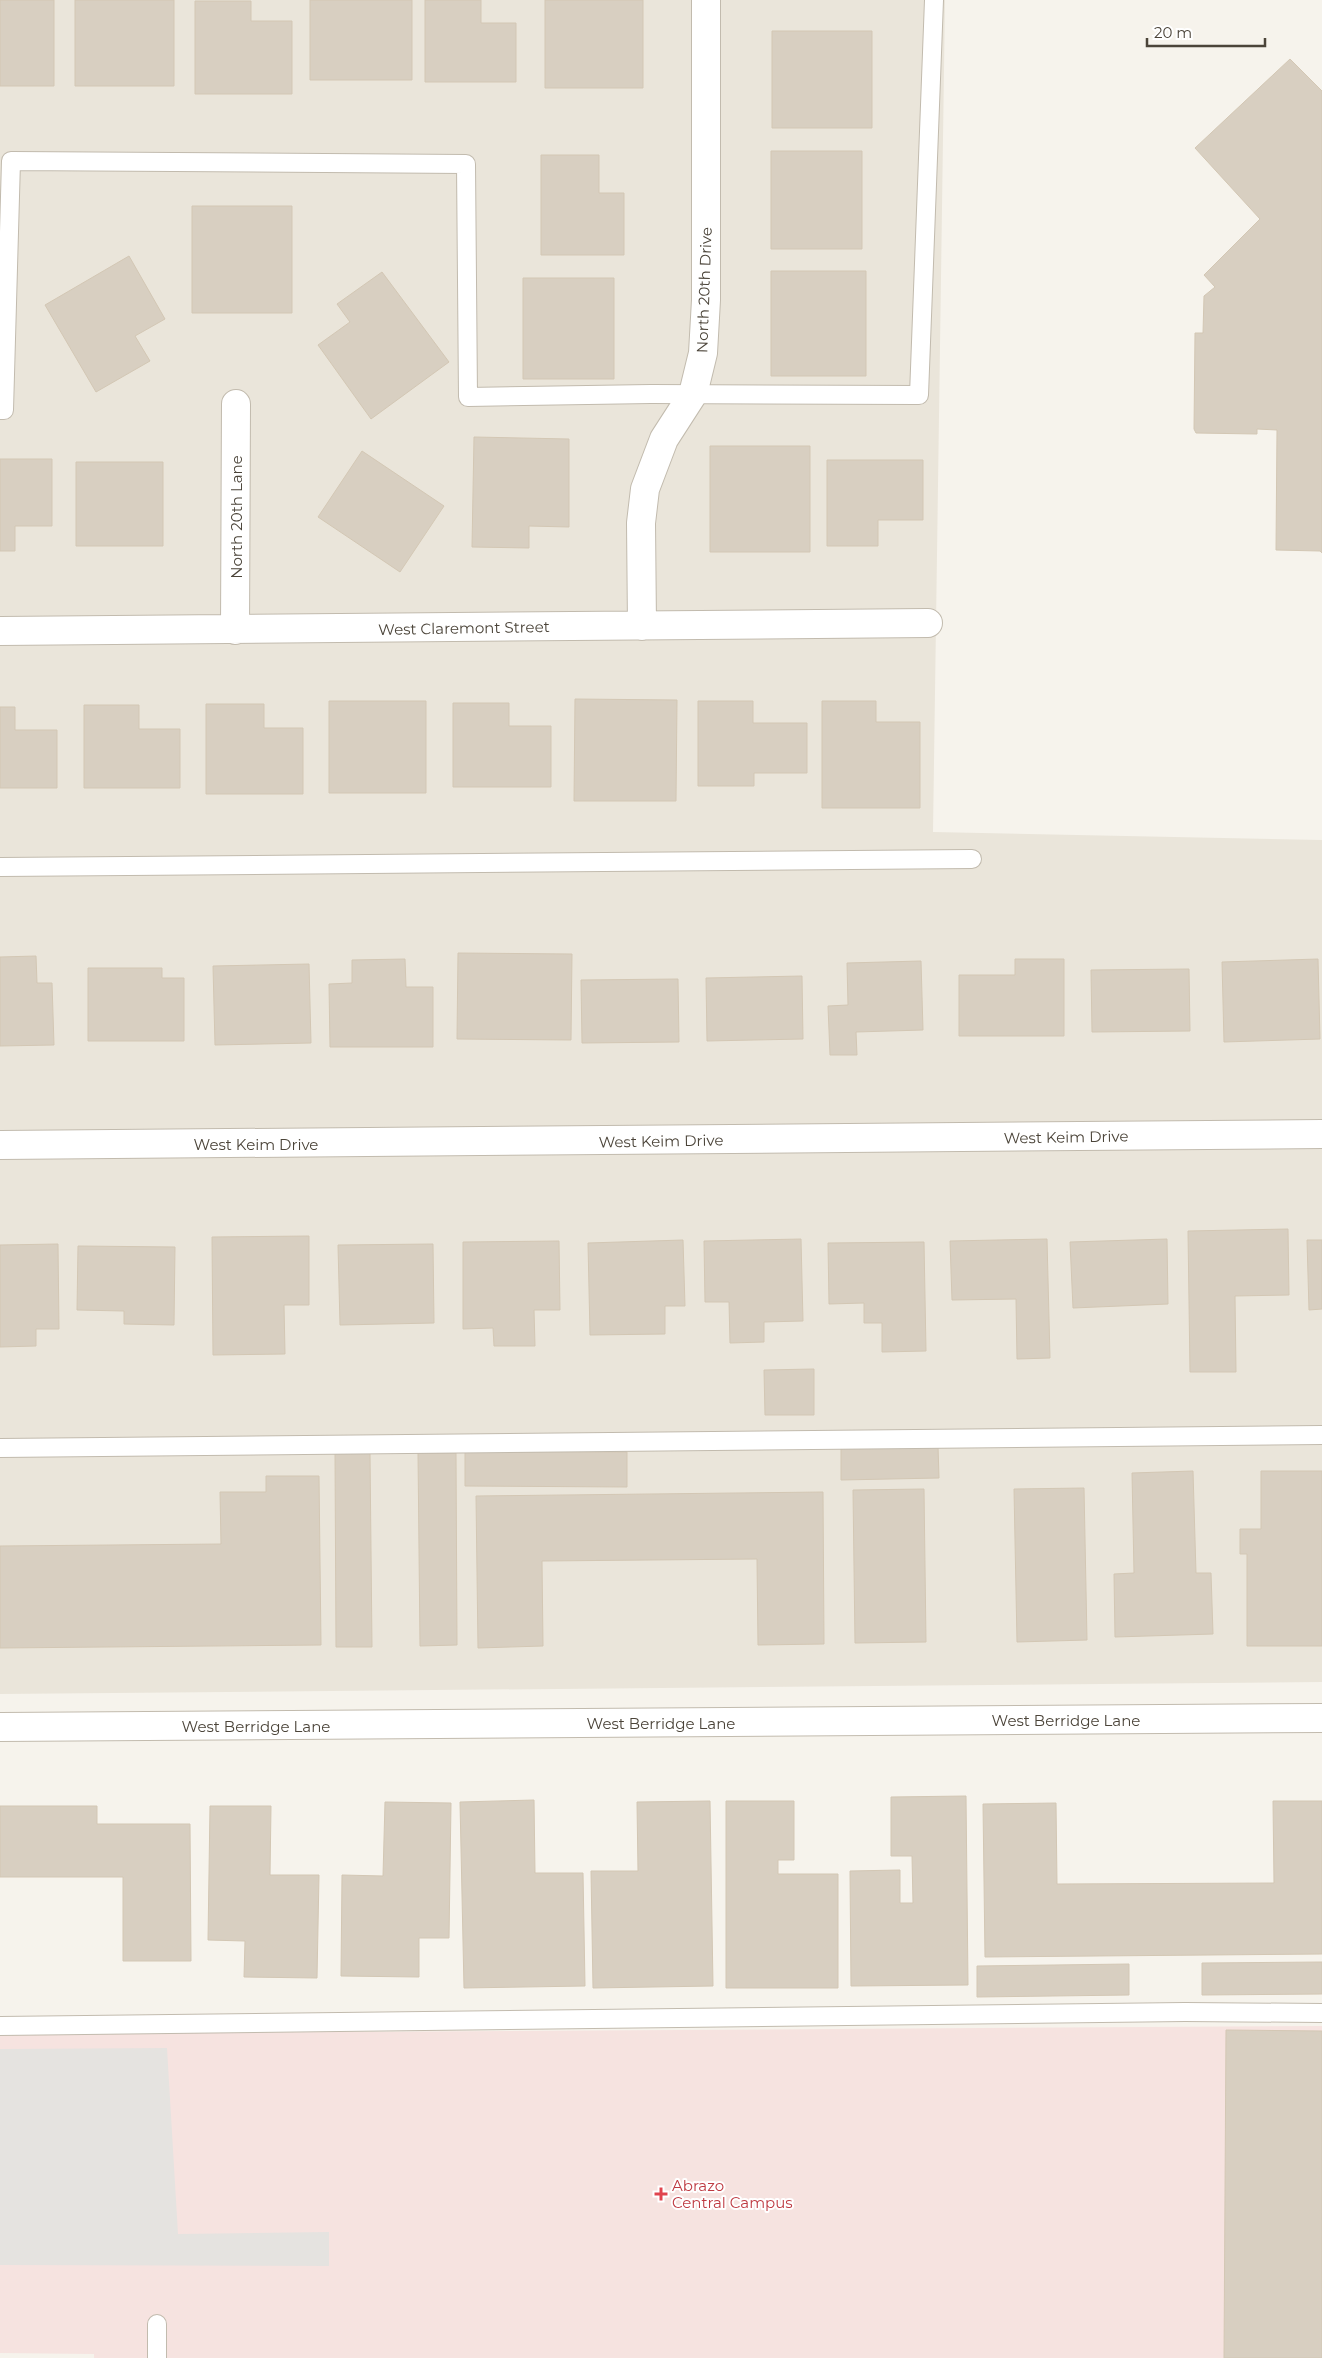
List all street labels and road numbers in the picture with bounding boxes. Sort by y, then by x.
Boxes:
street label: North 20th Drive [692,227,716,353]
street label: North 20th Lane [227,455,246,579]
street label: West Claremont Street [378,617,550,639]
street label: West Keim Drive [1003,1126,1129,1148]
street label: West Keim Drive [598,1130,724,1152]
street label: West Keim Drive [194,1135,318,1154]
street label: West Berridge Lane [992,1711,1140,1730]
street label: West Berridge Lane [587,1714,735,1733]
street label: West Berridge Lane [182,1717,330,1736]

